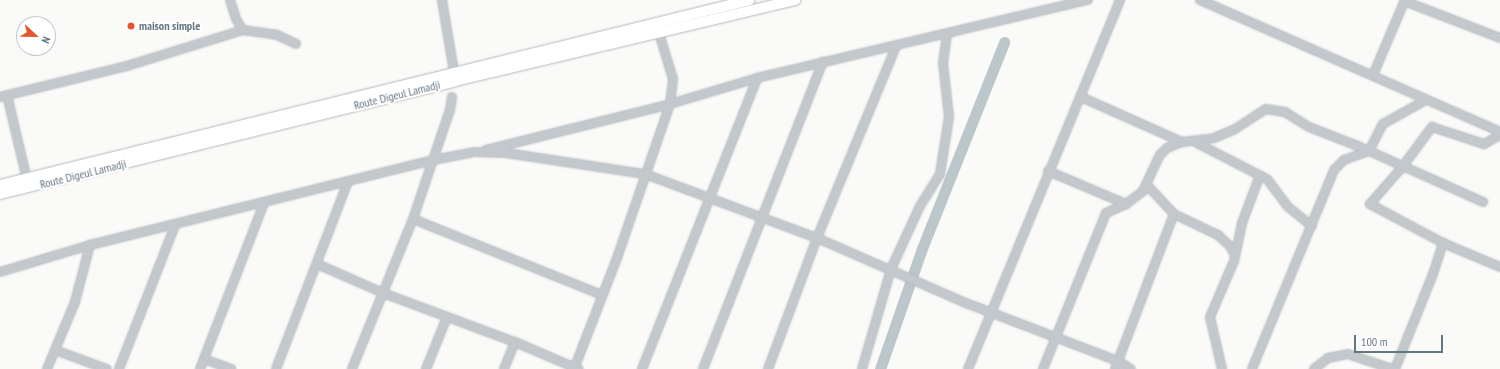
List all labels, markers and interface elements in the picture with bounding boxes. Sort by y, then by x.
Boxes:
north arrow [16,16,56,56]
place label: maison simple [139,19,200,33]
marker: maison simple [126,21,136,31]
text: N [39,35,54,45]
street label: Route Digeul Lamadji [352,77,442,113]
street label: Route Digeul Lamadji [38,156,128,192]
scale bar [1356,327,1445,353]
text: 100 m [1361,334,1388,349]

